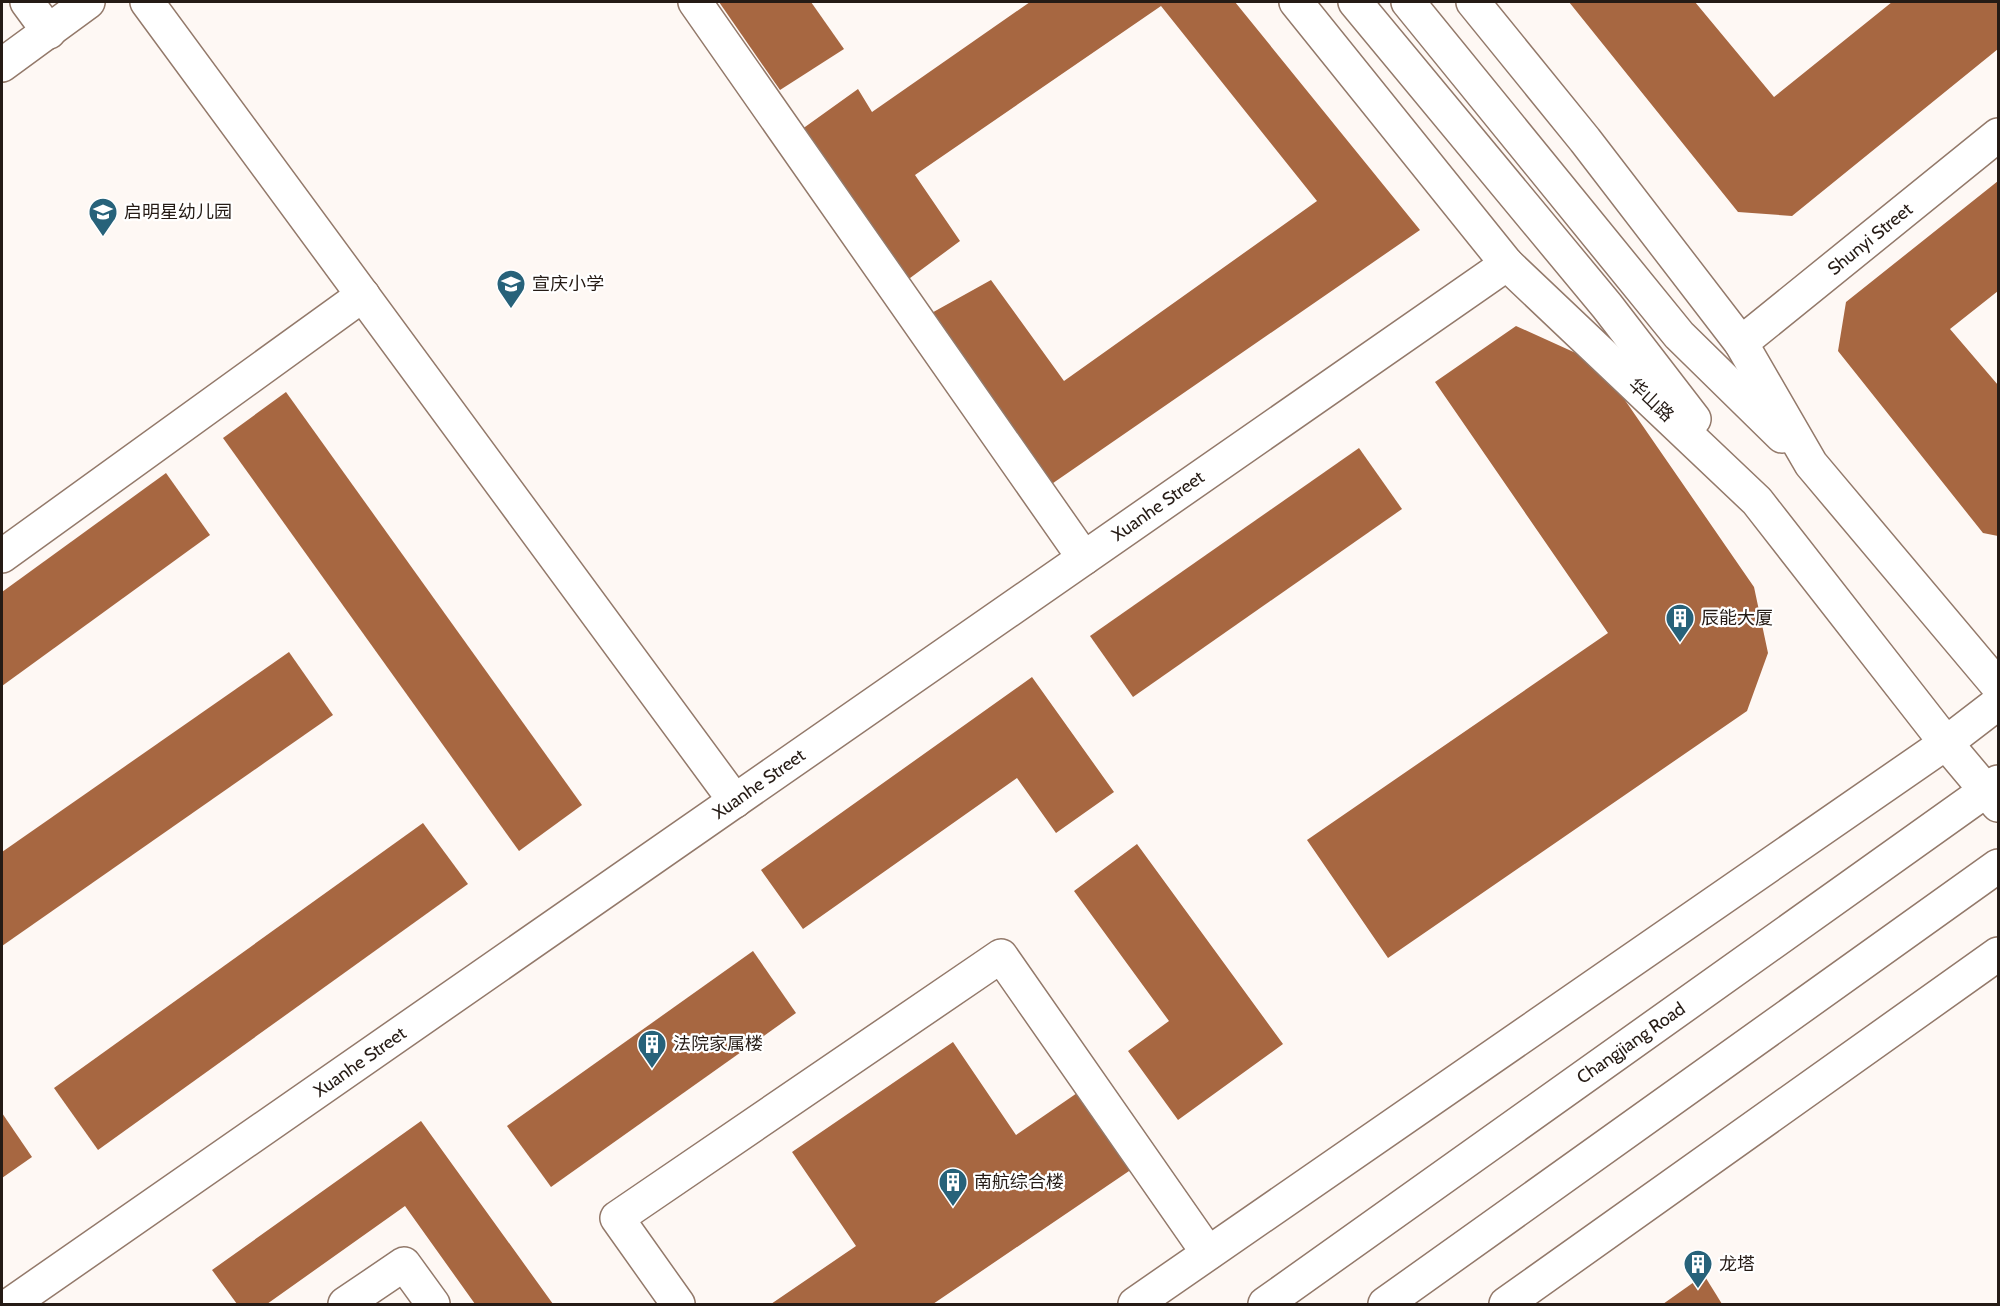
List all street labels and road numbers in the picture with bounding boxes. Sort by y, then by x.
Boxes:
street label: Shunyi Street [1823,198,1917,280]
street label: 华山路 [1624,374,1678,426]
street label: Xuanhe Street [1108,466,1208,546]
street label: Xuanhe Street [709,744,809,824]
street label: Changjiang Road [1573,997,1689,1089]
street label: Xuanhe Street [310,1022,410,1102]

